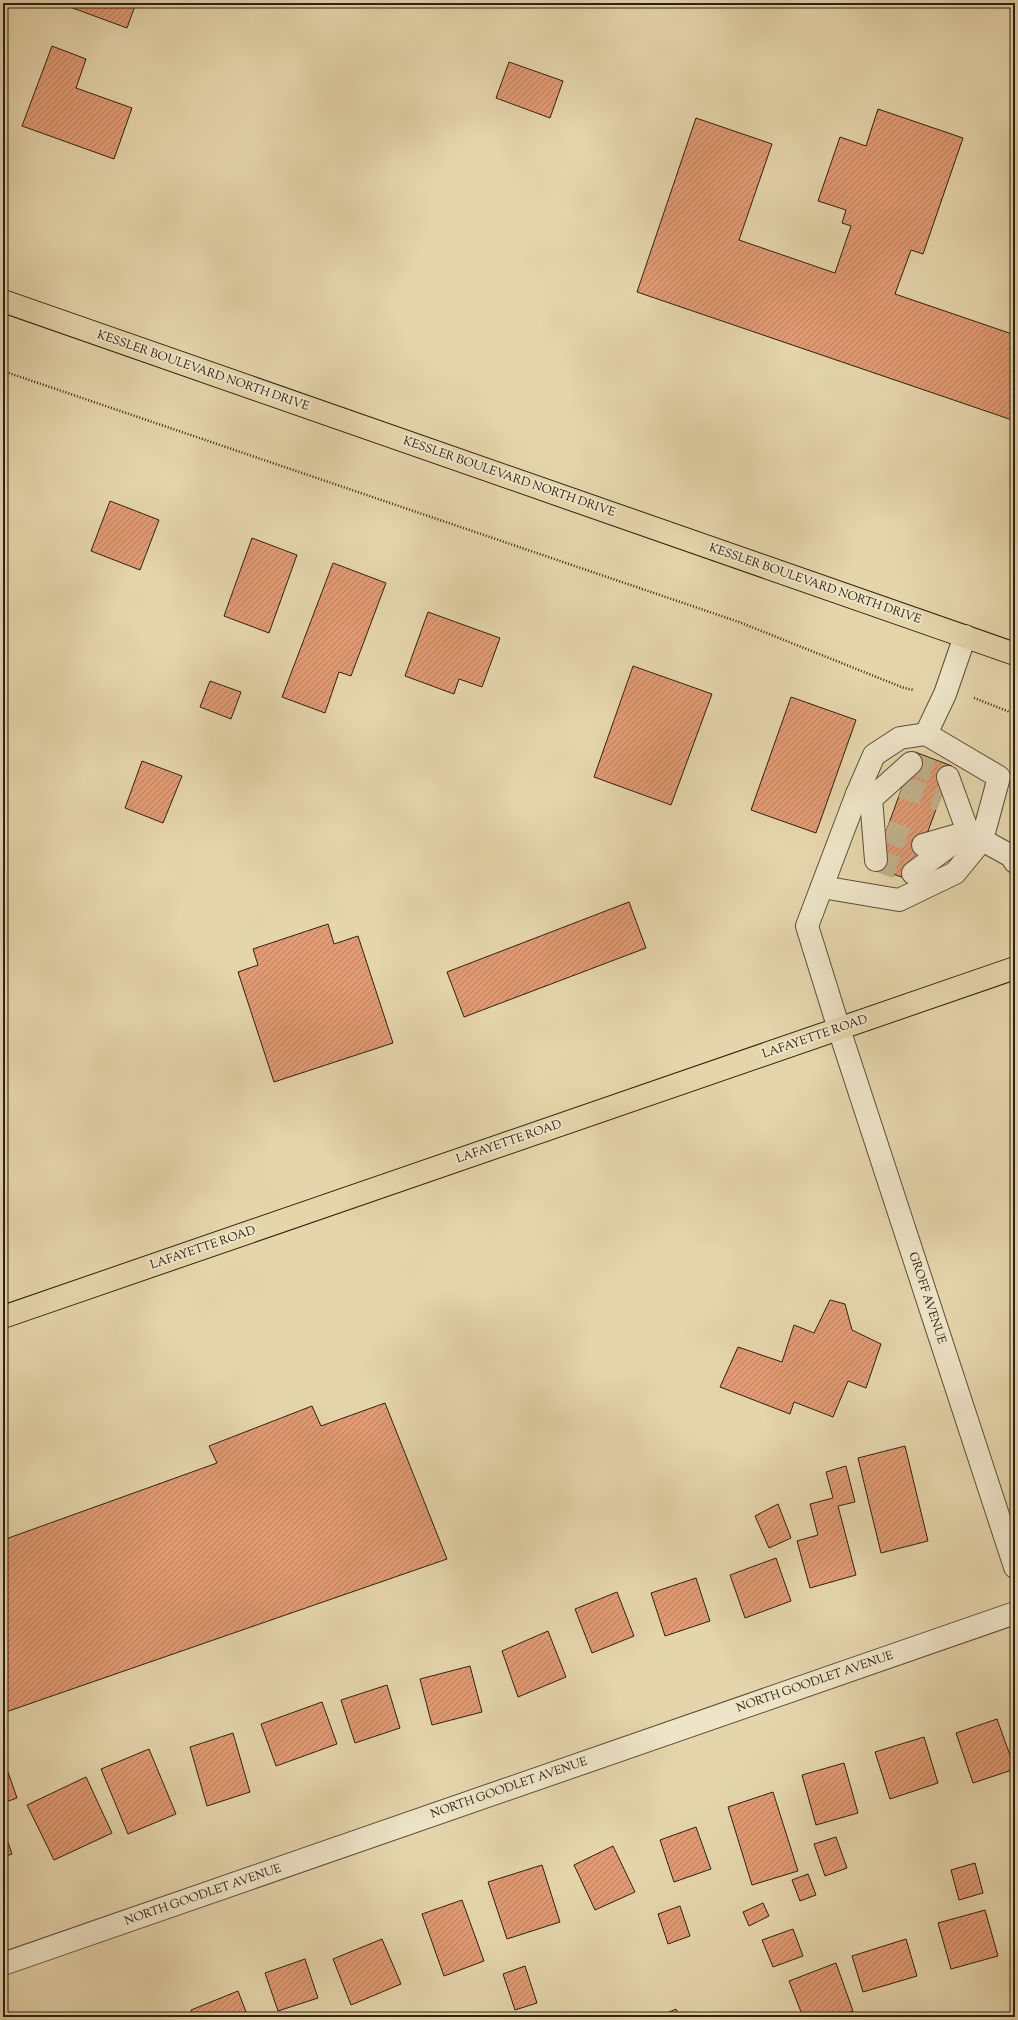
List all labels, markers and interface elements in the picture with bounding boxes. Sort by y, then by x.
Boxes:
street label: KESSLER BOULEVARD NORTH DRIVE [95,326,312,416]
street label: KESSLER BOULEVARD NORTH DRIVE [401,432,618,522]
street label: KESSLER BOULEVARD NORTH DRIVE [707,539,924,629]
street label: LAFAYETTE ROAD [760,1010,870,1064]
street label: LAFAYETTE ROAD [454,1115,564,1169]
street label: LAFAYETTE ROAD [148,1221,258,1275]
street label: GROFF AVENUE [904,1250,951,1347]
street label: NORTH GOODLET AVENUE [734,1646,897,1717]
street label: NORTH GOODLET AVENUE [428,1752,591,1823]
street label: NORTH GOODLET AVENUE [122,1859,285,1930]

